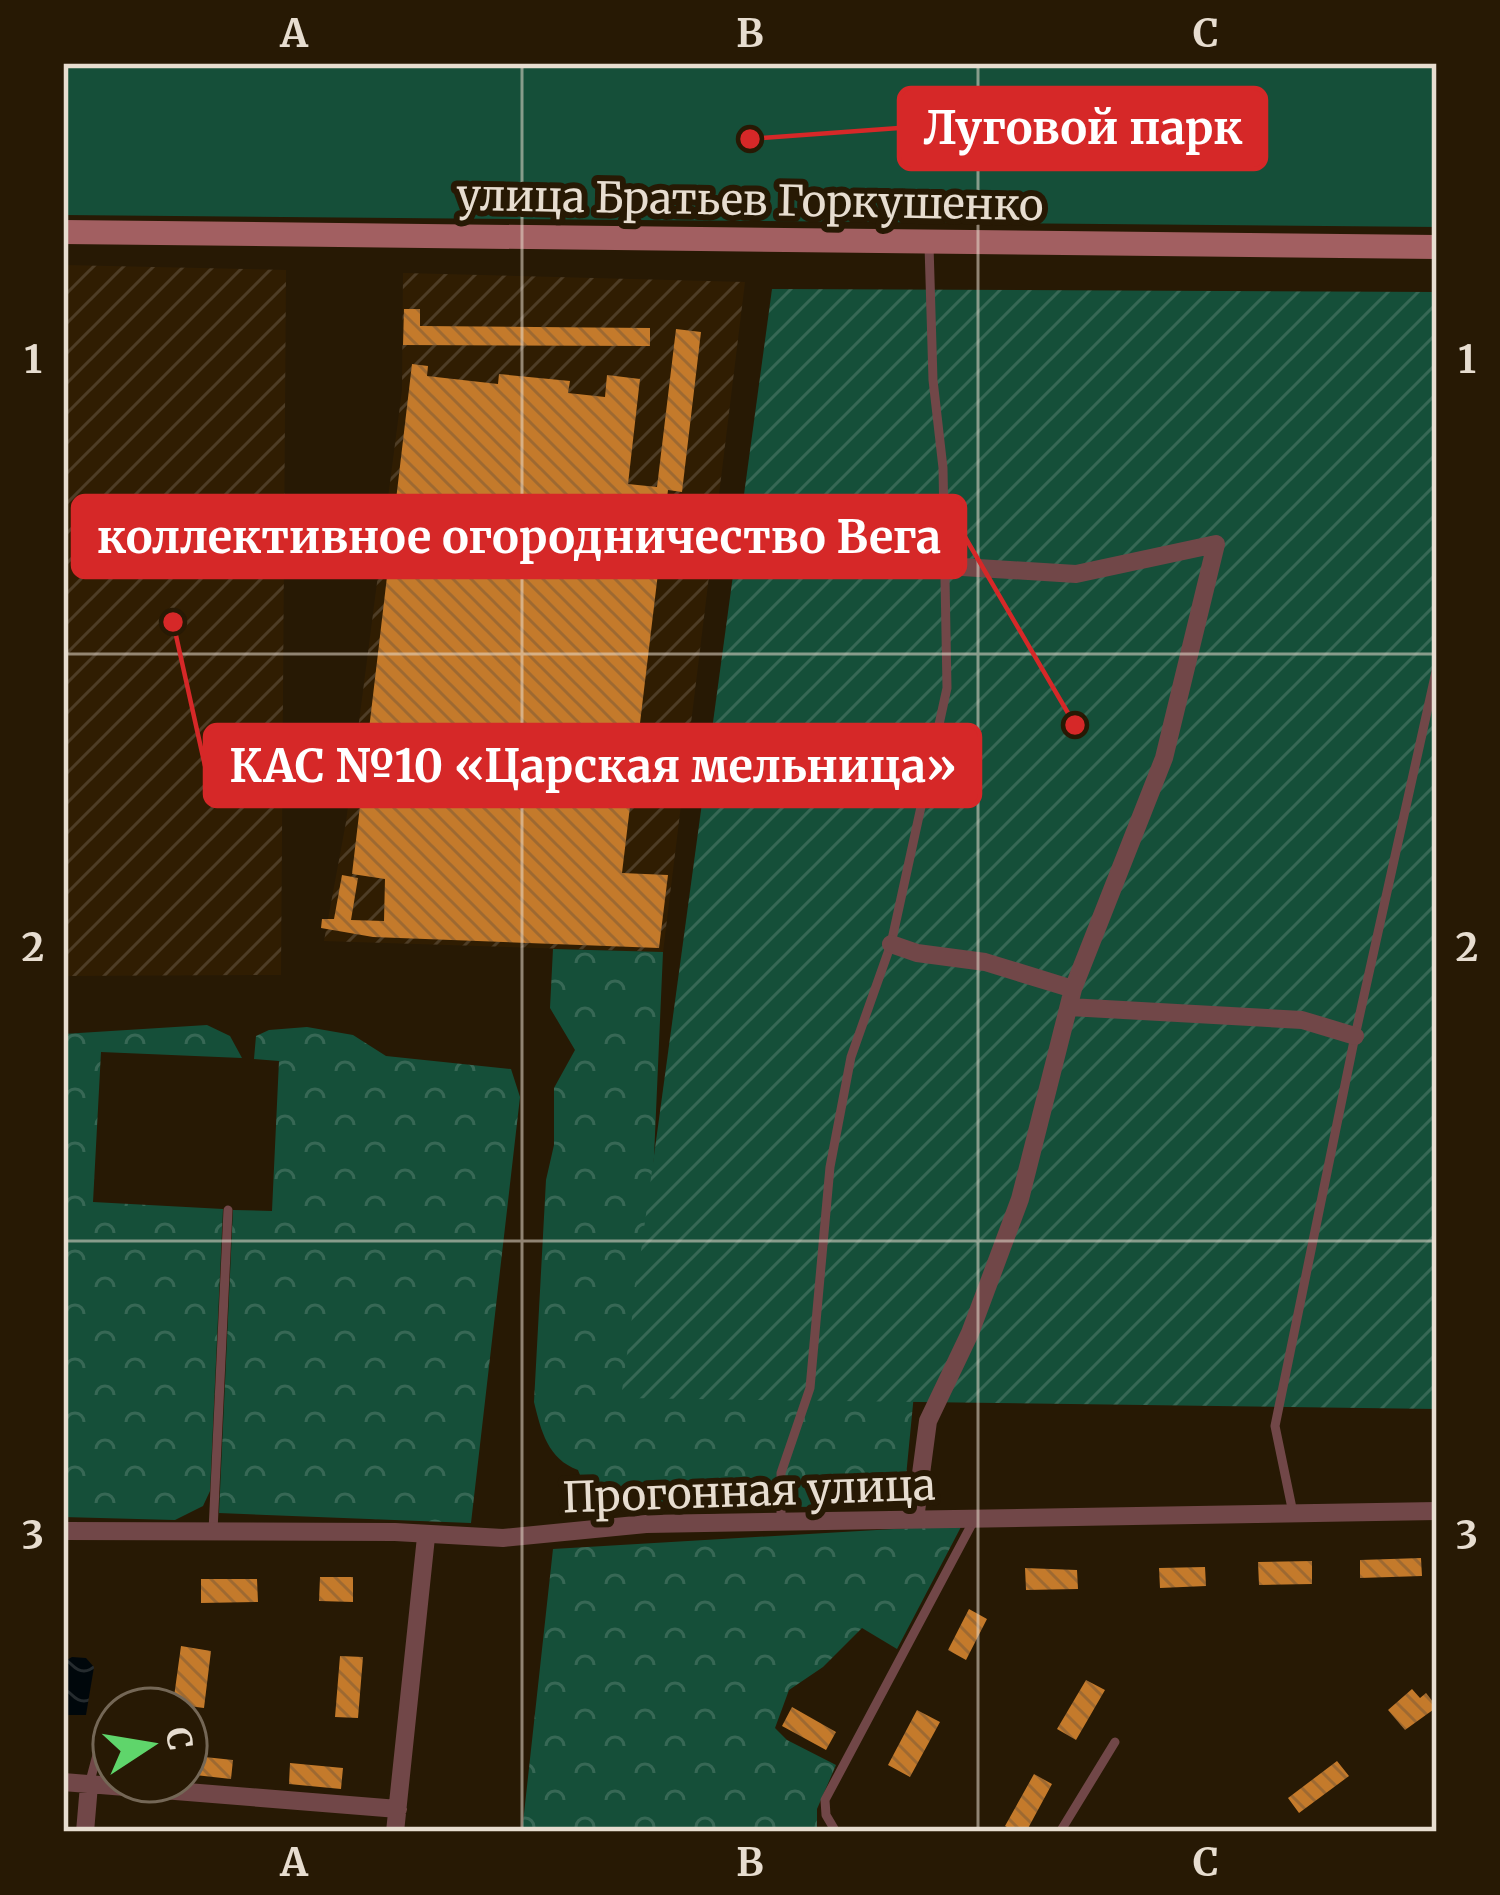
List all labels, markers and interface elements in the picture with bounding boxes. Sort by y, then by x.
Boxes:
text: A [279,9,309,58]
text: B [736,9,764,58]
text: C [1193,9,1219,58]
callout: Луговой парк [899,88,1266,169]
text: Луговой парк [923,100,1243,156]
street label: улица Братьев Горкушенко [456,169,1044,231]
text: 1 [24,335,42,384]
text: 1 [1458,335,1476,384]
callout: коллективное огородничество Вега [73,496,965,577]
text: коллективное огородничество Вега [97,509,941,565]
callout: КАС №10 «Царская мельница» [205,725,980,806]
text: КАС №10 «Царская мельница» [229,738,957,794]
text: 2 [22,923,44,972]
text: 2 [1456,923,1478,972]
street label: Прогонная улица [562,1459,936,1523]
text: 3 [22,1511,44,1560]
text: 3 [1456,1511,1478,1560]
north arrow [90,1685,210,1805]
text: С [157,1724,201,1754]
text: A [279,1838,309,1887]
text: B [736,1838,764,1887]
text: C [1193,1838,1219,1887]

